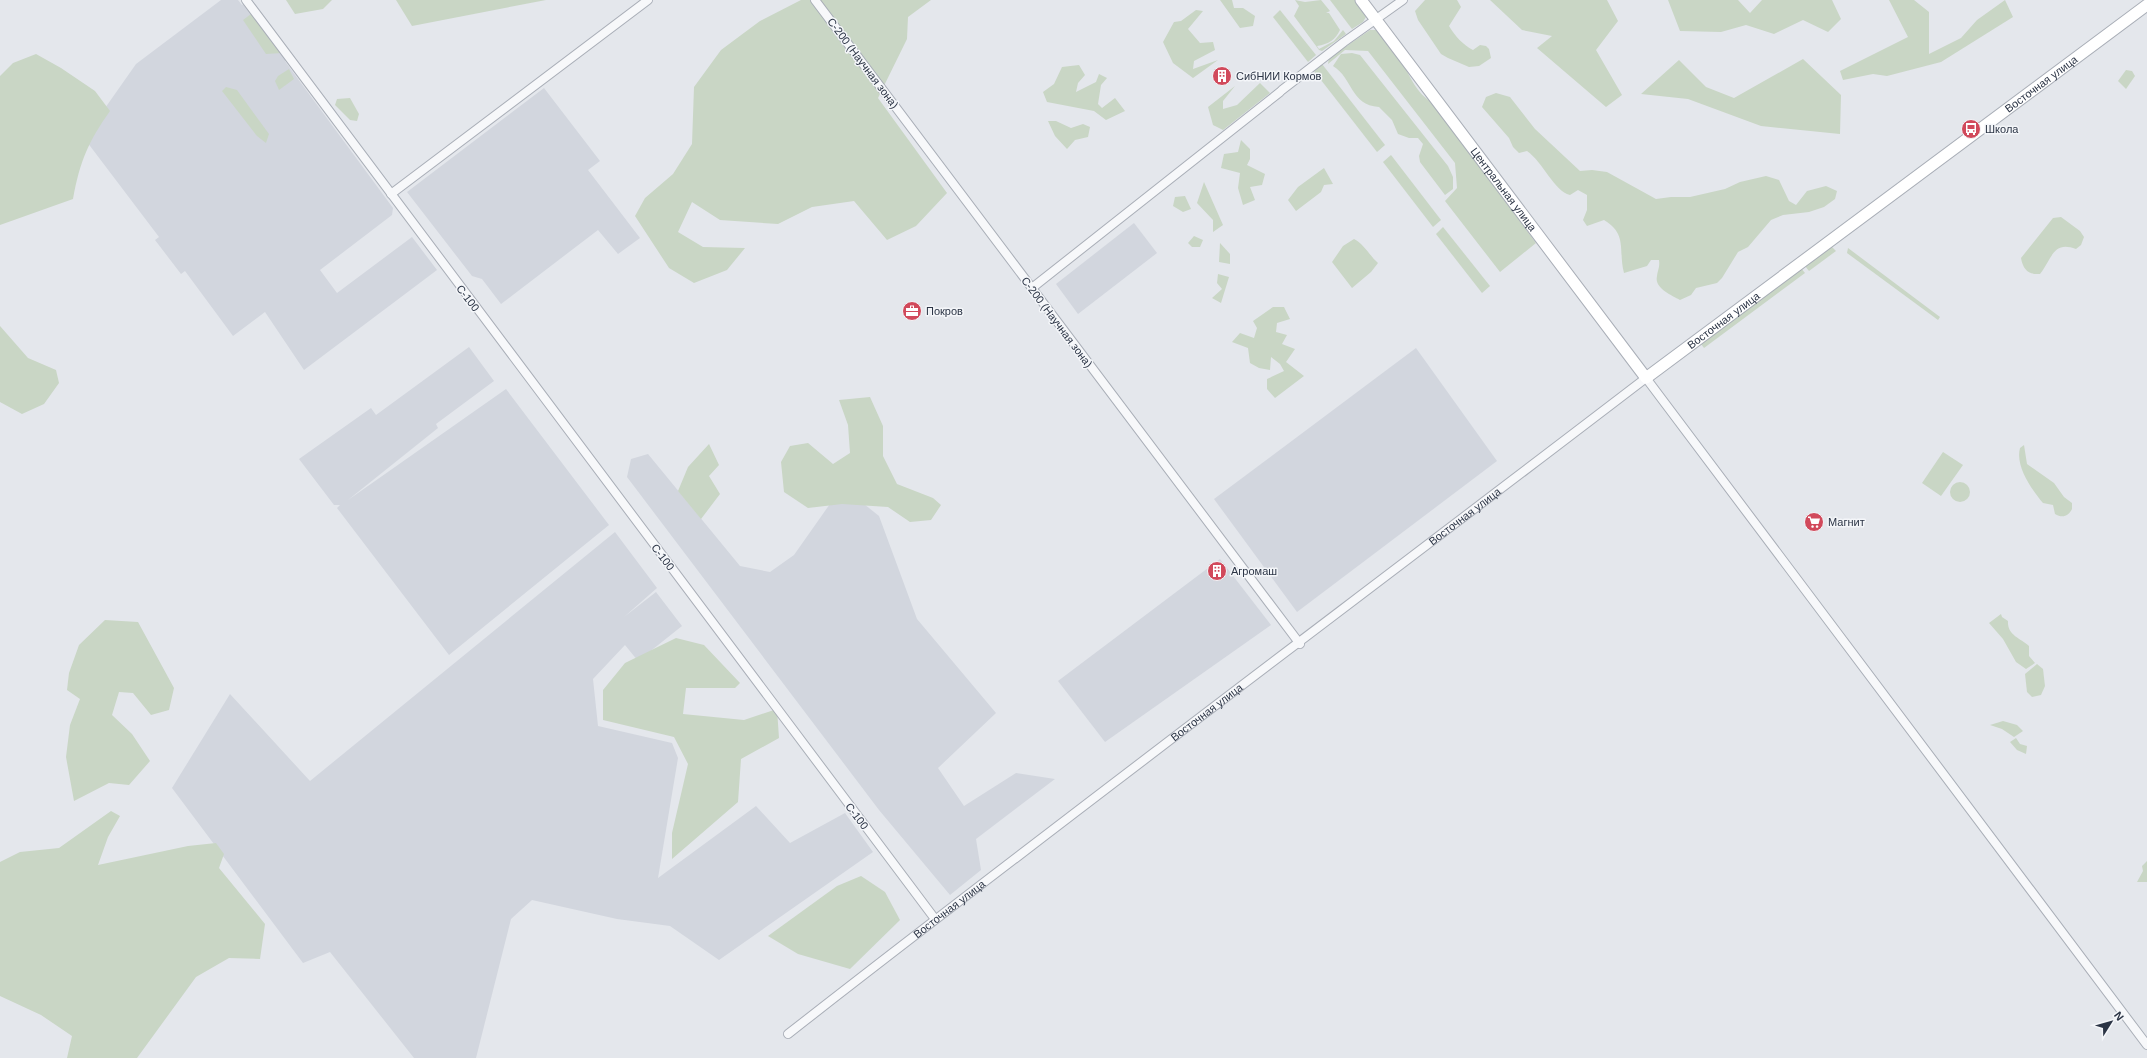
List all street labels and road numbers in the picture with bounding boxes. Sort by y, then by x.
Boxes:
street label: С-200 (Научная зона) [825,15,901,111]
street label: Восточная улица [2003,53,2080,115]
street label: Центральная улица [1468,145,1539,234]
street label: С-200 (Научная зона) [1019,274,1095,370]
street label: С-100 [454,282,482,314]
street label: Восточная улица [1685,289,1763,351]
street label: Восточная улица [1426,485,1504,547]
street label: С-100 [649,541,677,573]
street label: Восточная улица [1168,681,1246,743]
street label: С-100 [843,800,871,832]
street label: Восточная улица [911,877,988,940]

